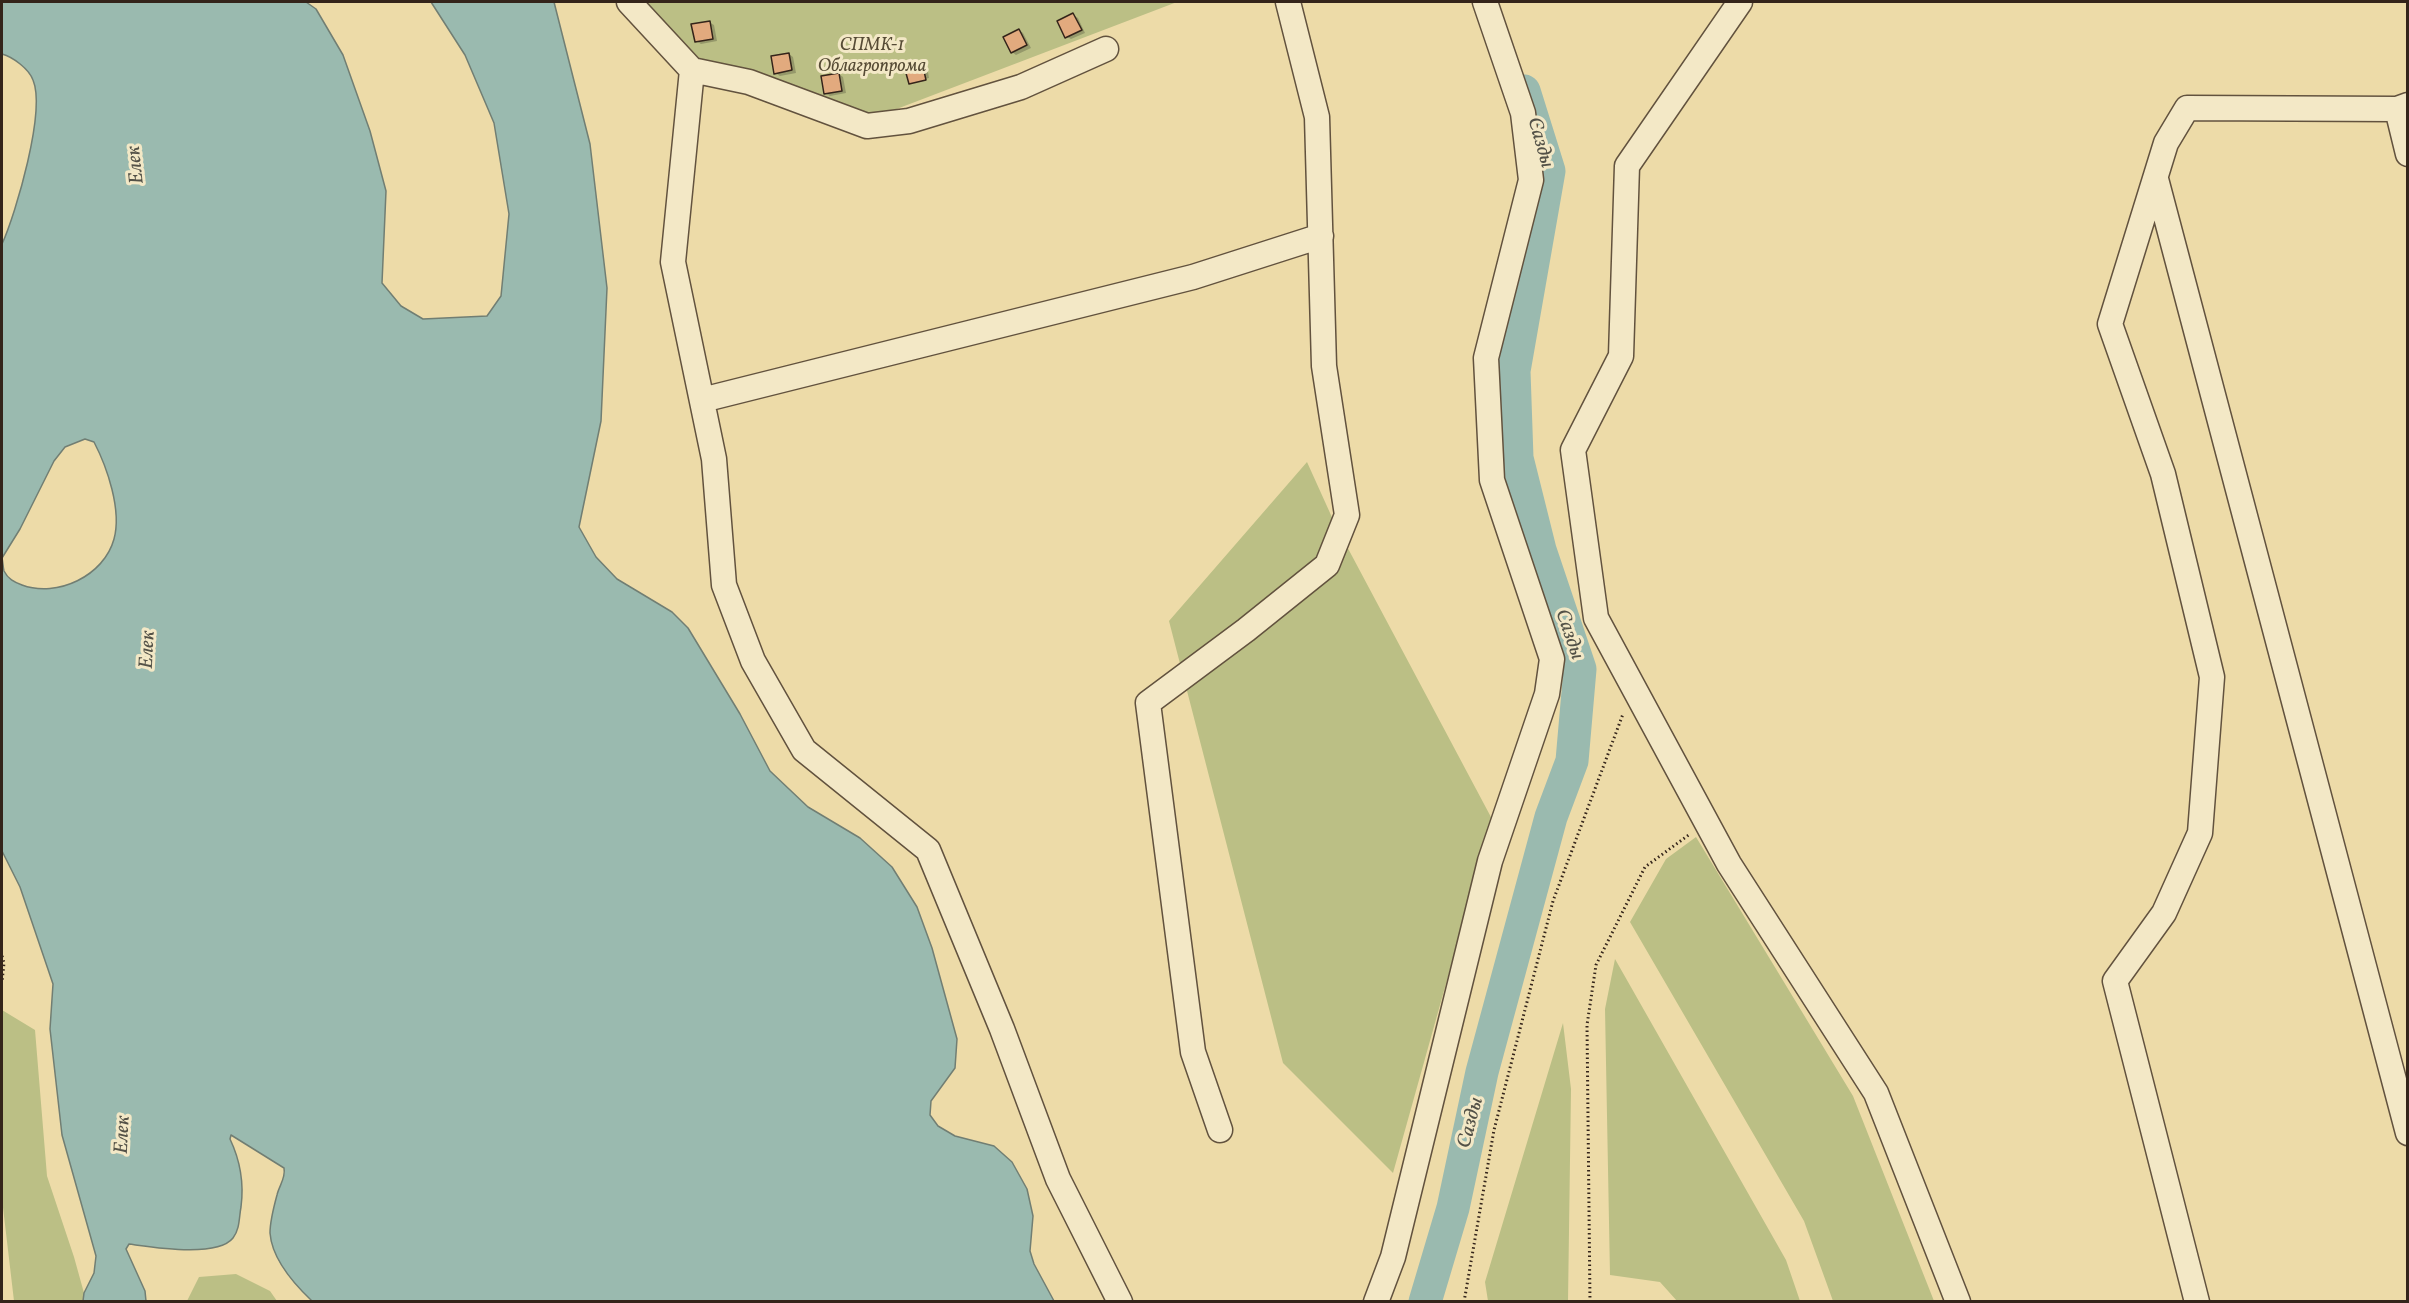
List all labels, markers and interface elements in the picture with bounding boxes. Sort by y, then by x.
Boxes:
park label: СПМК-1 Облагропрома [818,36,926,78]
water label: Сазды [1520,115,1558,171]
water label: Елек [123,145,151,185]
water label: Сазды [1548,607,1588,663]
water label: Елек [136,630,162,670]
water label: Сазды [1454,1095,1490,1151]
water label: Елек [111,1115,137,1155]

